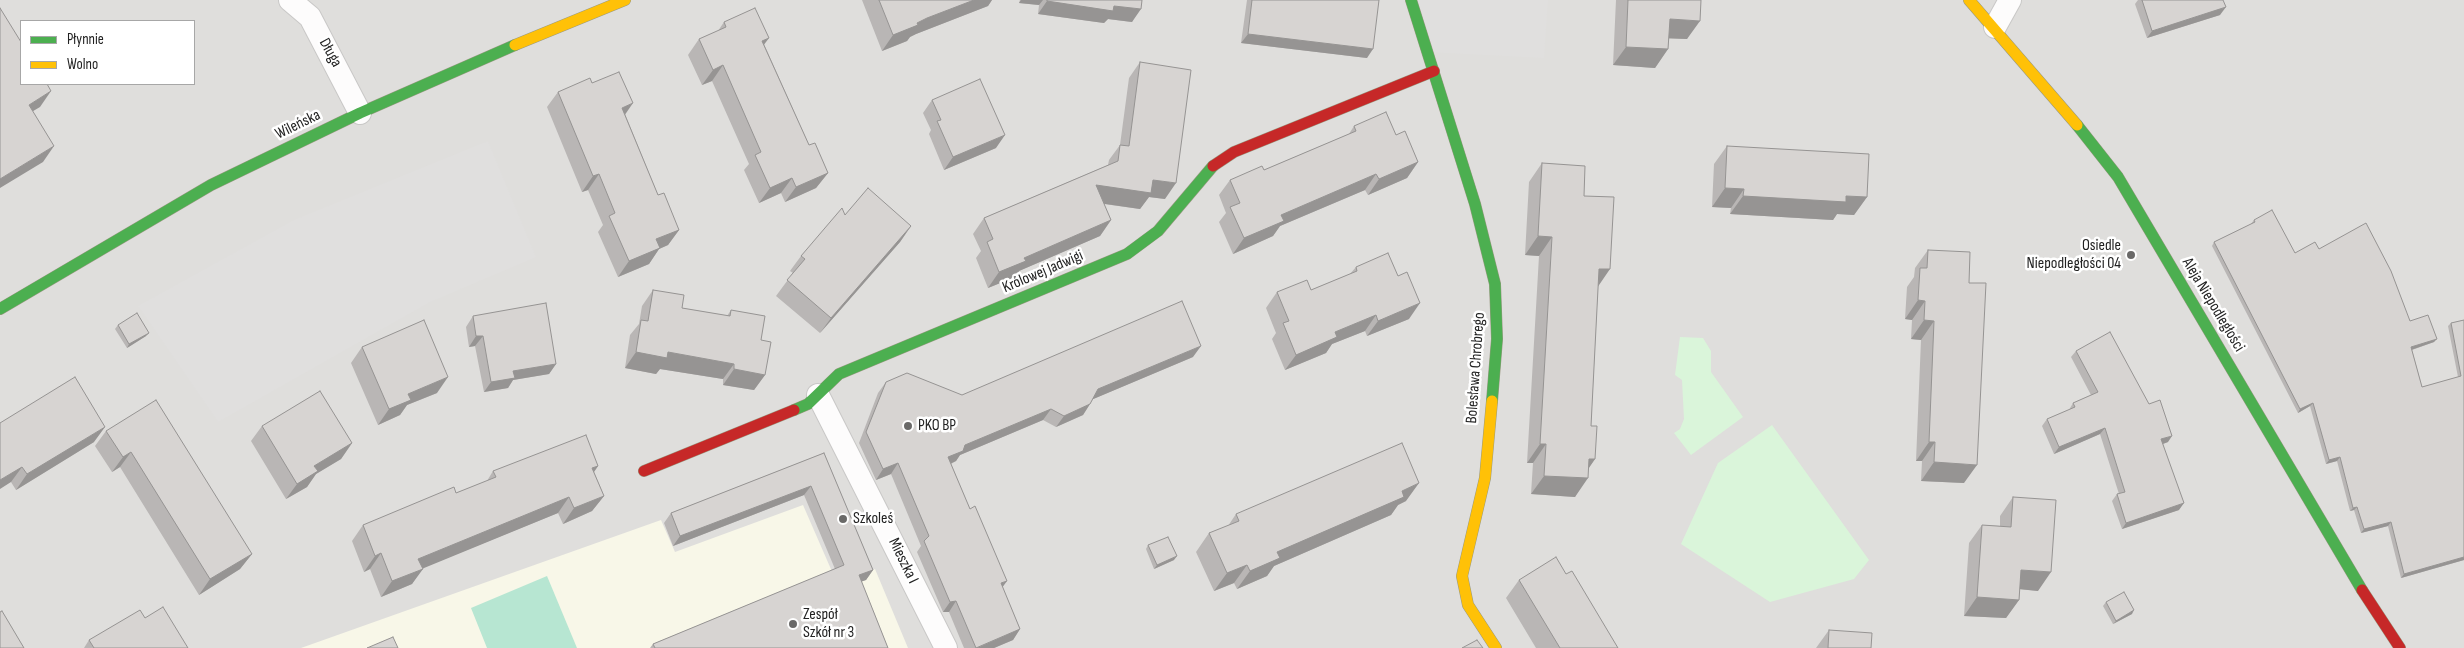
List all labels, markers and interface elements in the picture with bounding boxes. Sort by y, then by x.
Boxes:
legend [20,20,195,85]
text: Płynnie [67,30,104,49]
street label: Długa [314,35,346,71]
text: Wolno [67,55,98,74]
street label: Wileńska [272,106,324,144]
place label: Osiedle Niepodległości 04 [2027,236,2121,274]
street label: Królowej Jadwigi [1000,246,1086,298]
marker: Osiedle Niepodległości 04 [2125,249,2137,261]
street label: Aleja Niepodległości [2177,255,2249,355]
street label: Bolesława Chrobrego [1463,312,1489,424]
place label: PKO BP [918,416,956,436]
marker: PKO BP [902,420,914,432]
place label: Szkoleś [853,509,893,529]
marker: Szkoleś [837,513,849,525]
street label: Mieszka I [884,535,922,587]
place label: Zespół Szkół nr 3 [803,605,854,643]
marker: Zespół Szkół nr 3 [787,618,799,630]

